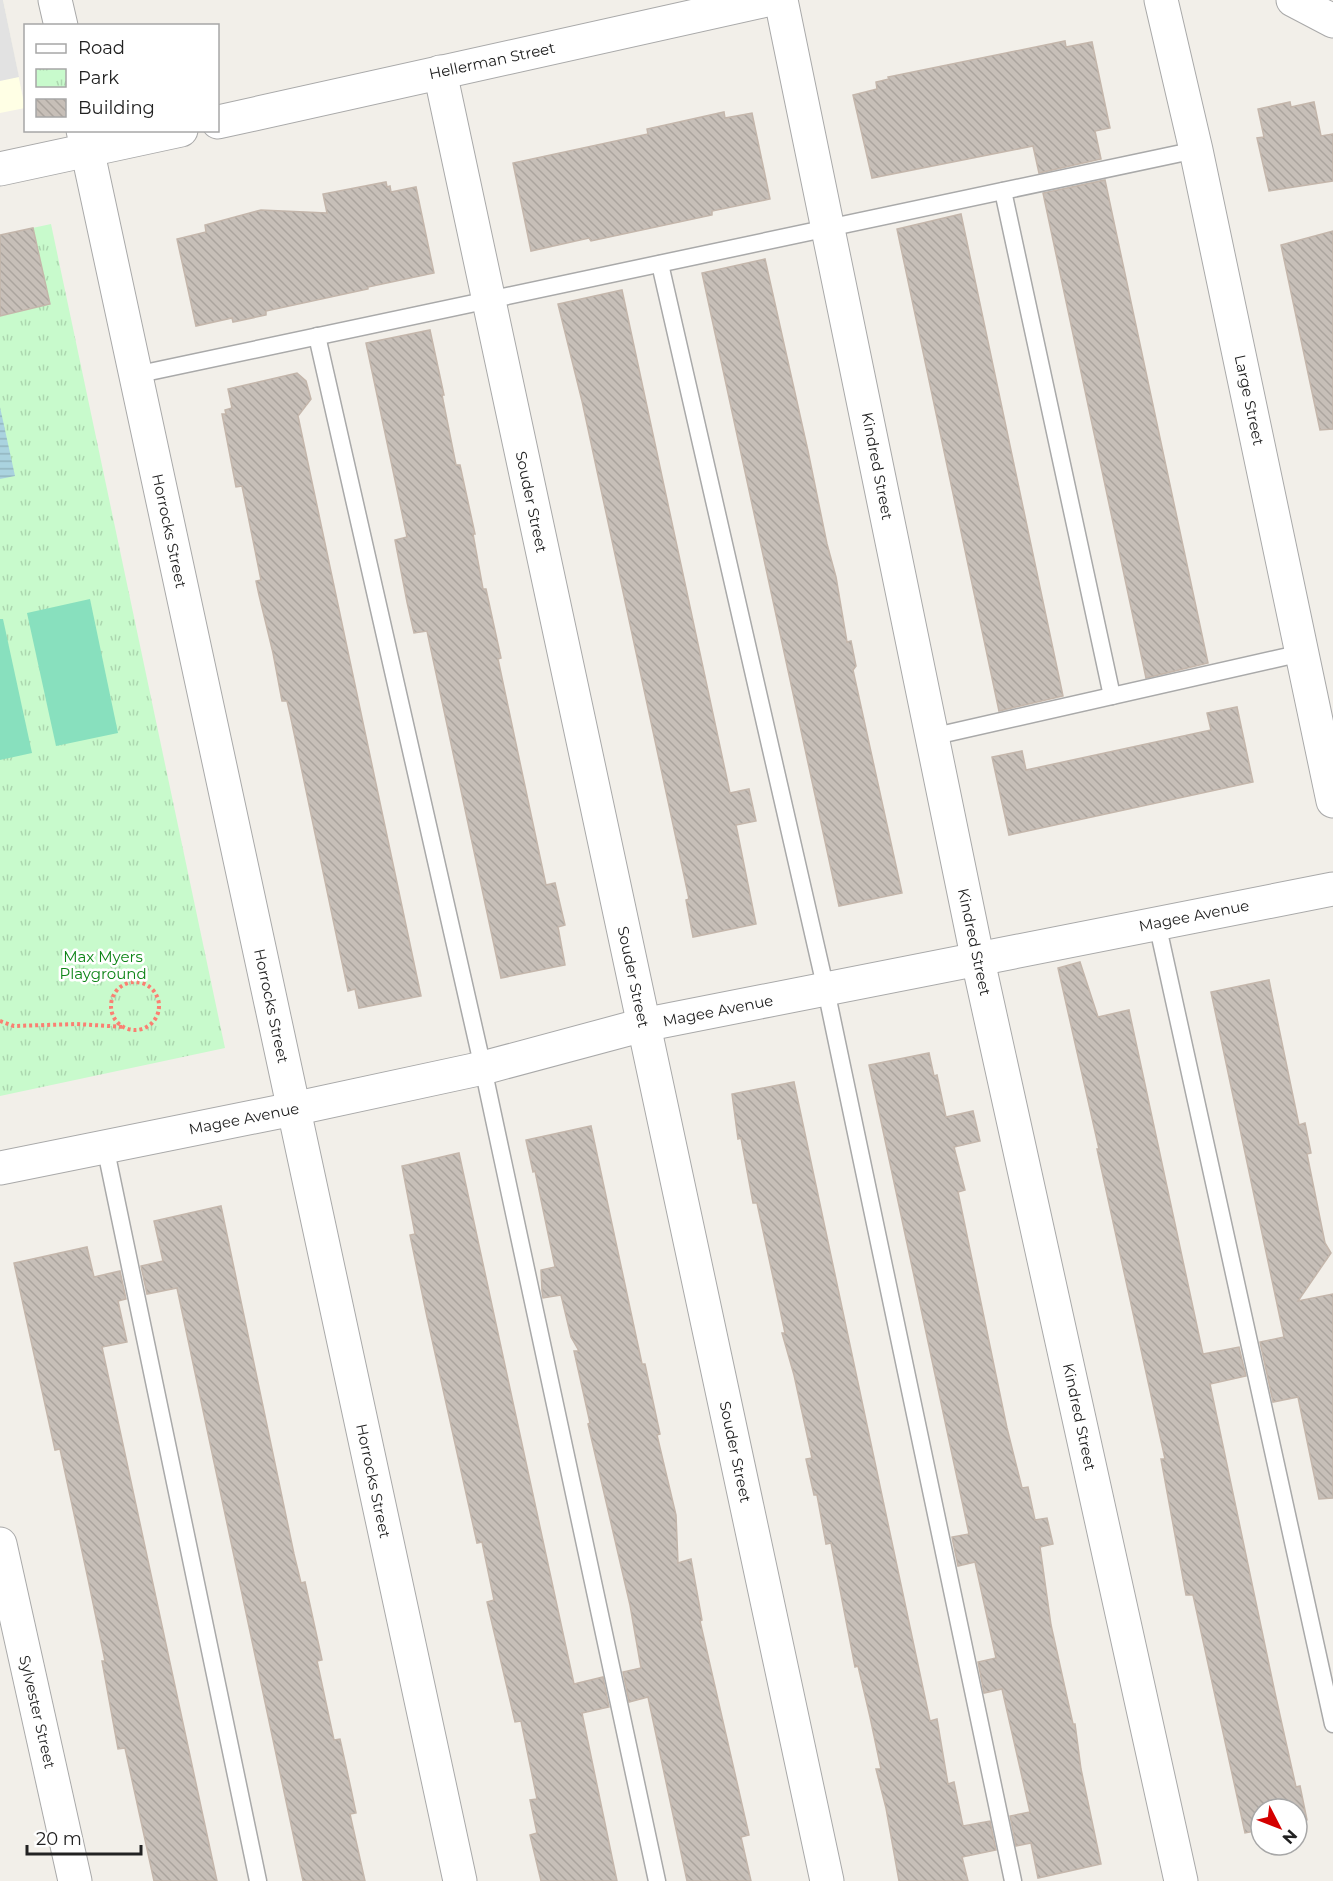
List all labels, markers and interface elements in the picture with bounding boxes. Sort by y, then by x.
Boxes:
legend [24,24,219,132]
text: Road [78,37,125,59]
street label: Hellerman Street [427,38,557,83]
text: Park [78,67,119,89]
text: Building [78,97,155,119]
street label: Large Street [1231,353,1268,447]
street label: Kindred Street [858,410,897,521]
street label: Souder Street [511,449,552,554]
street label: Horrocks Street [148,472,191,590]
street label: Kindred Street [954,886,995,997]
street label: Magee Avenue [1137,895,1251,936]
street label: Souder Street [613,924,654,1029]
park label: Max Myers Playground [59,947,147,983]
street label: Horrocks Street [250,947,293,1065]
street label: Magee Avenue [661,990,775,1031]
street label: Magee Avenue [187,1098,301,1139]
street label: Kindred Street [1059,1361,1100,1472]
street label: Souder Street [715,1399,756,1504]
street label: Horrocks Street [352,1422,395,1540]
street label: Sylvester Street [15,1653,60,1770]
north arrow [1249,1797,1309,1857]
scale bar [27,1818,141,1856]
text: N [1278,1826,1301,1848]
text: 20 m [36,1828,82,1850]

